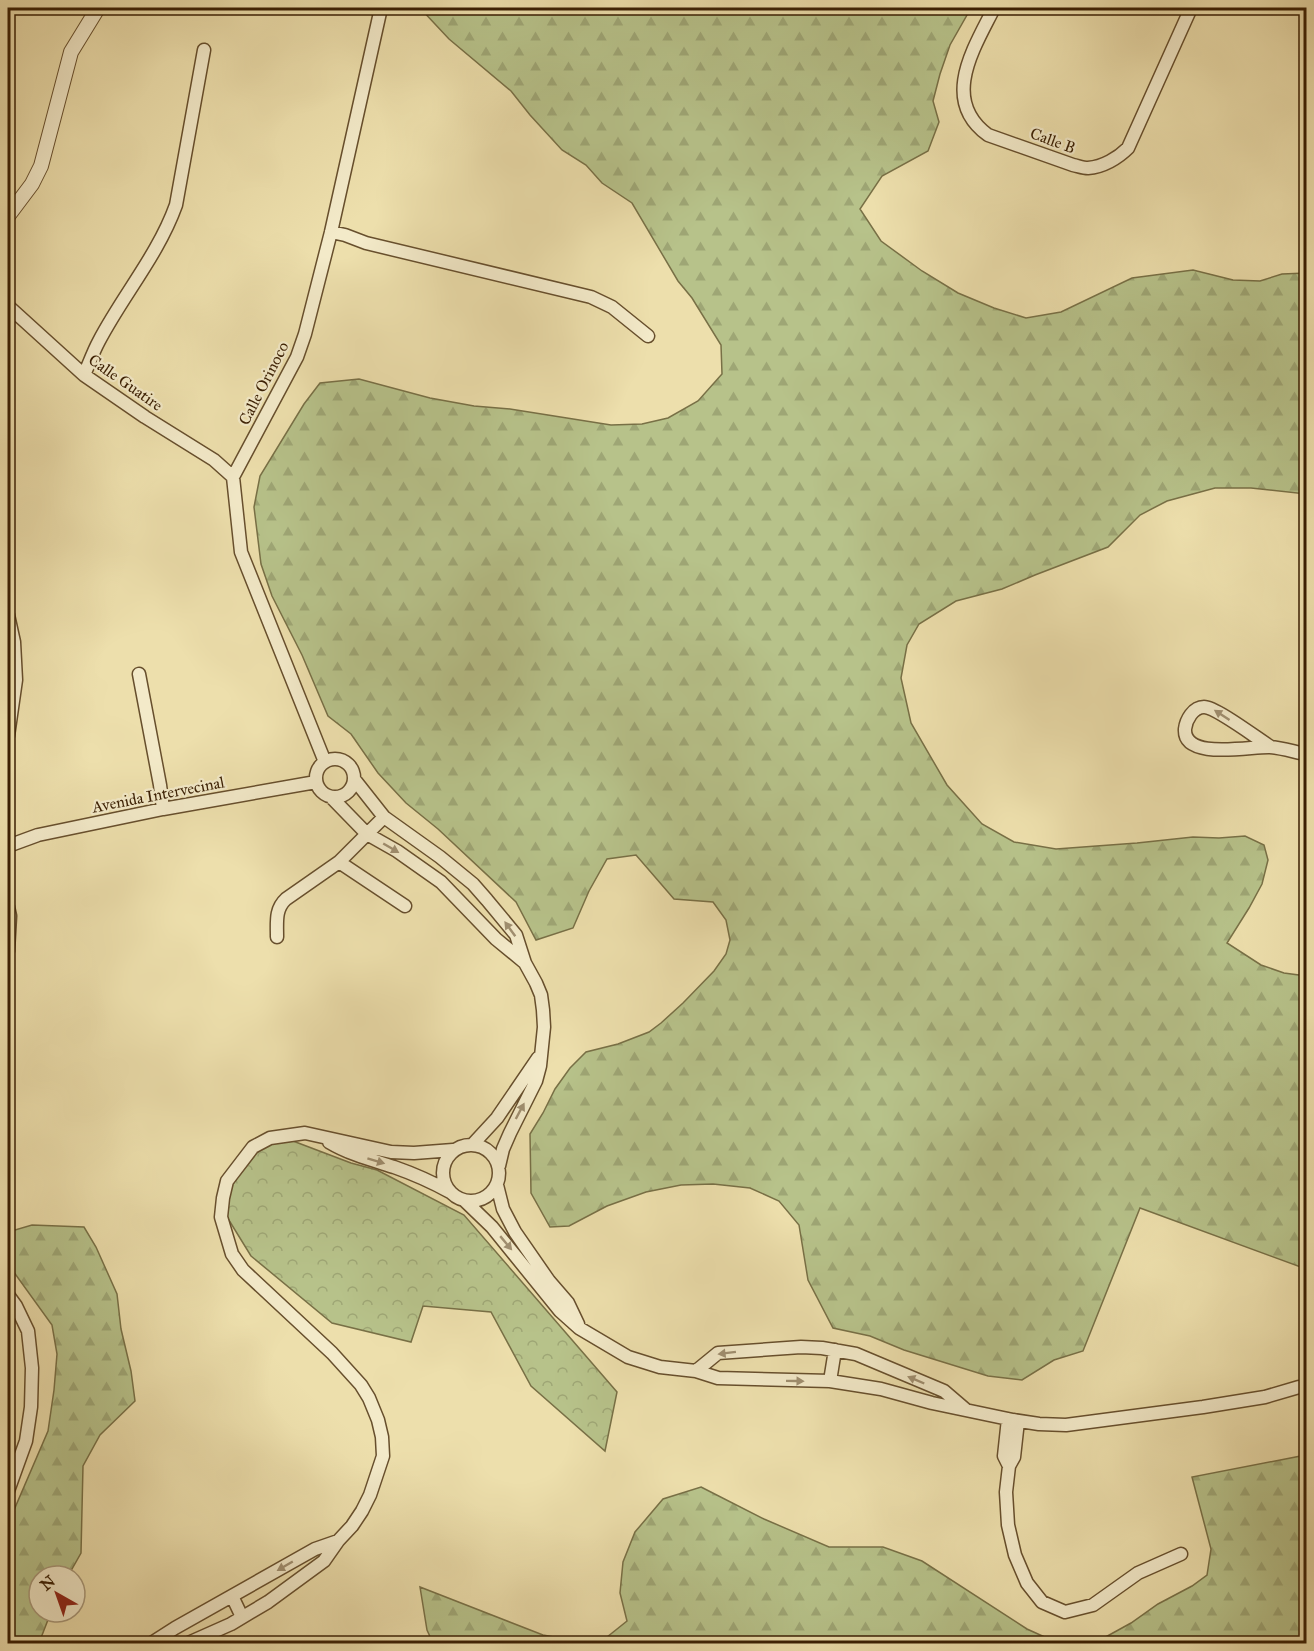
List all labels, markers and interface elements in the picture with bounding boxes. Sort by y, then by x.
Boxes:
street label: Calle B [1028,124,1078,157]
street label: Calle Orinoco [234,338,293,428]
street label: Calle Guatire [85,350,167,415]
one-way arrow [1213,710,1230,721]
street label: Avenida Intervecinal [89,772,227,817]
one-way arrow [383,842,399,853]
one-way arrow [505,921,517,936]
one-way arrow [515,1103,525,1120]
one-way arrow [367,1157,385,1166]
one-way arrow [499,1235,512,1251]
one-way arrow [718,1348,737,1358]
one-way arrow [907,1375,925,1384]
one-way arrow [786,1376,805,1386]
one-way arrow [276,1561,293,1571]
north arrow [27,1564,87,1624]
text: N [36,1571,59,1595]

